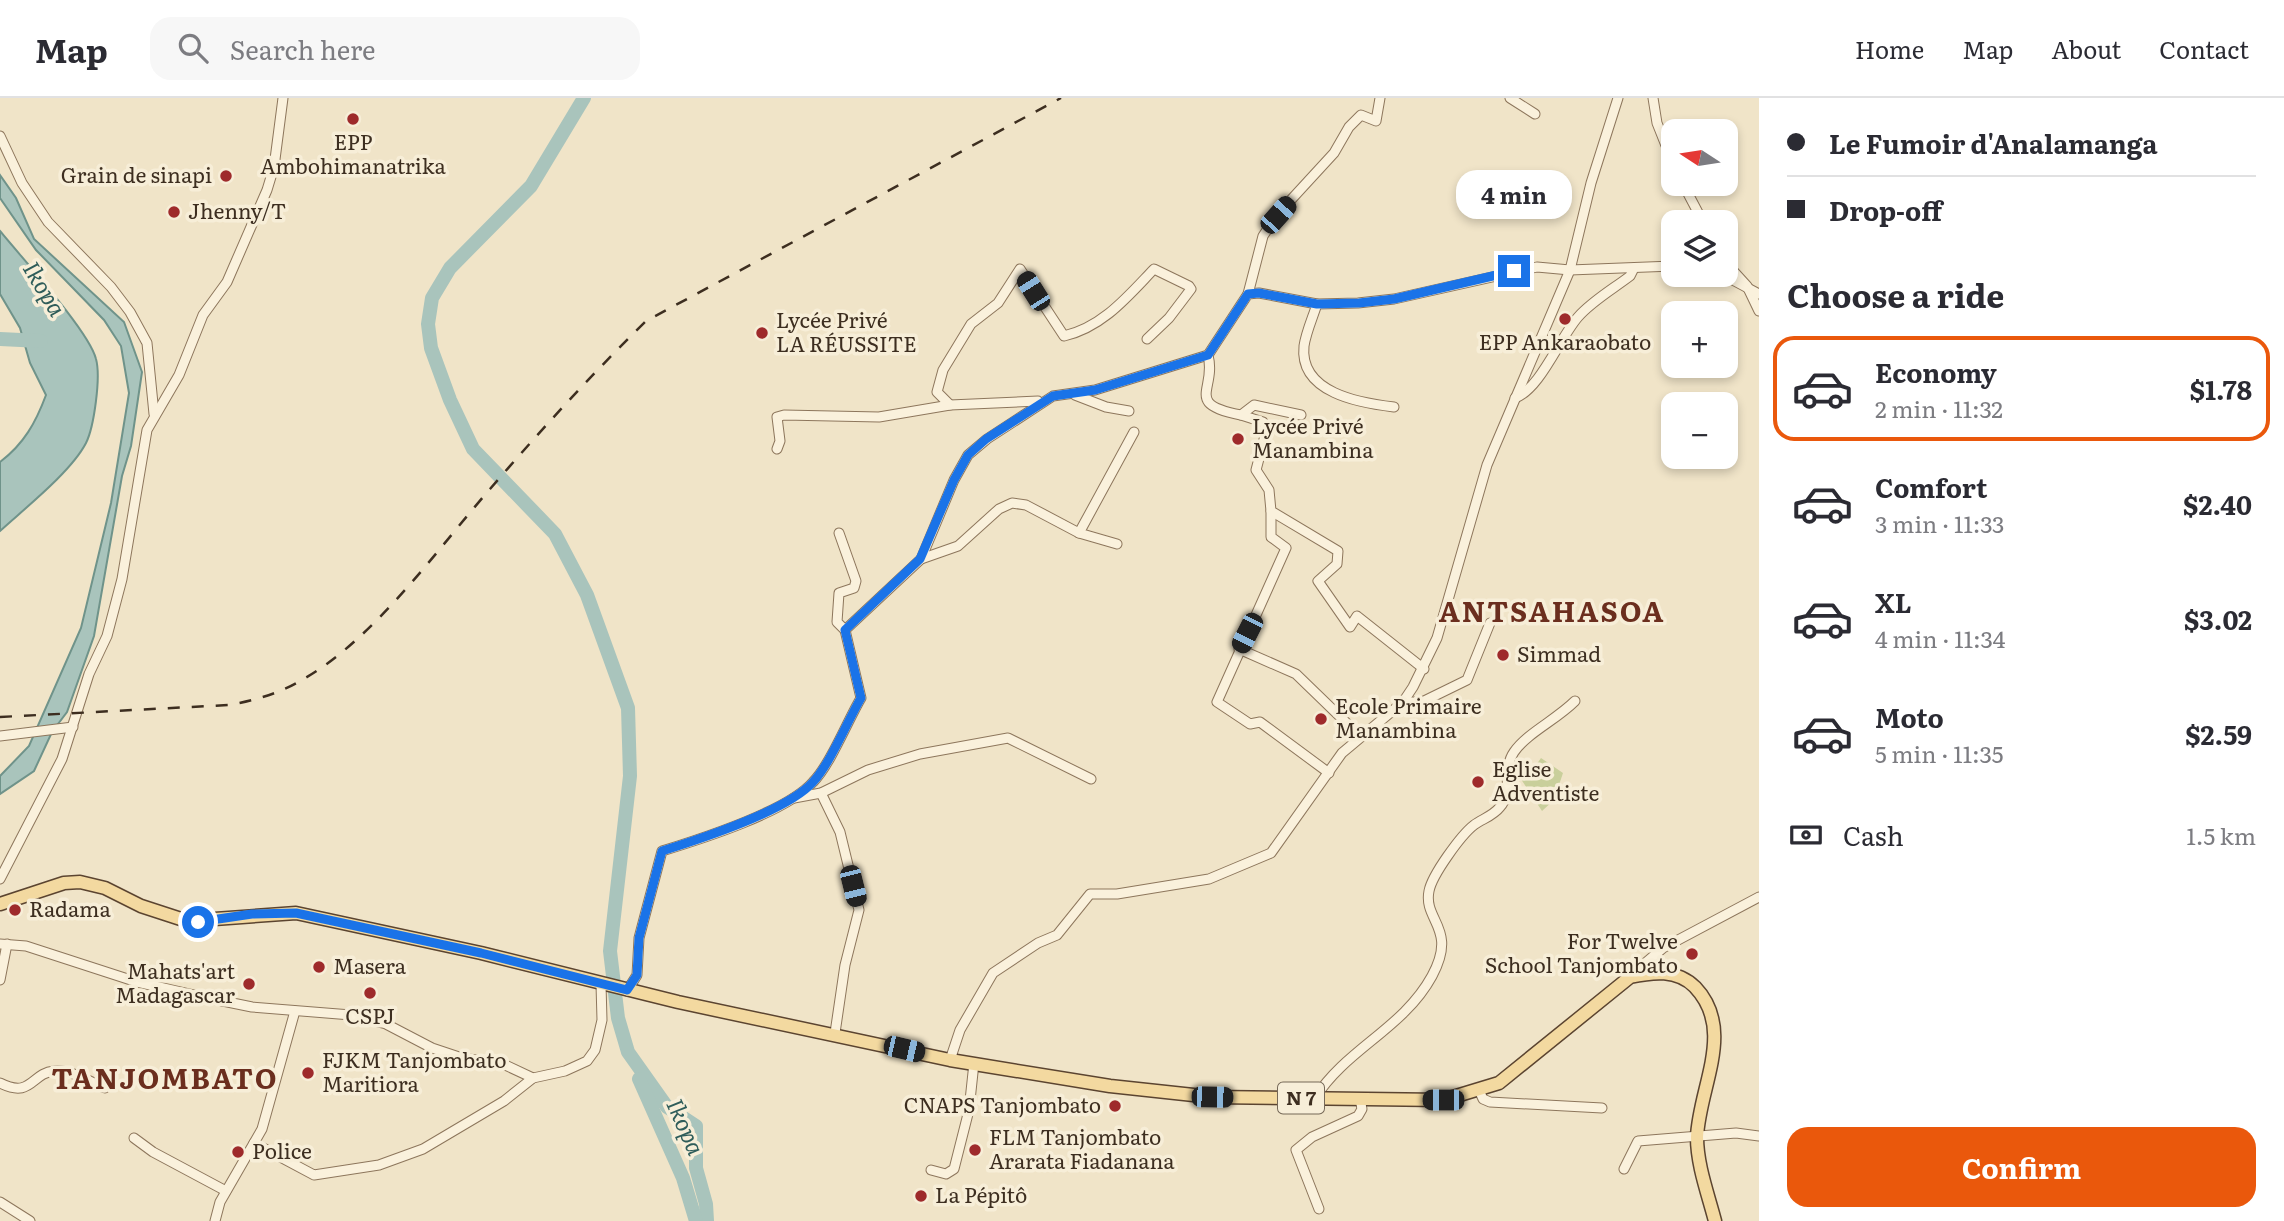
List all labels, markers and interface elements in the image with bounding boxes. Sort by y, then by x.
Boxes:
search box [150,17,640,80]
text: Map [35,24,108,73]
icon: search [174,29,212,67]
text: Search here [230,29,376,68]
text: Home [1855,31,1924,66]
text: Map [1962,31,2013,66]
text: About [2051,31,2121,66]
text: Contact [2159,31,2249,66]
marker: EPP Ambohimanatrika [345,111,361,127]
north arrow [1661,119,1738,196]
map controls [1661,119,1738,469]
text: Le Fumoir d'Analamanga [1829,123,2157,162]
place label: EPP Ambohimanatrika [260,125,446,180]
place label: Grain de sinapi [61,158,212,189]
marker: Grain de sinapi [218,168,234,184]
callout: 4 min [1456,170,1572,218]
text: 4 min [1481,177,1547,211]
text: Drop-off [1829,190,1942,229]
car [1257,192,1300,238]
place label: Jhenny/T [188,194,286,225]
marker: Jhenny/T [166,204,182,220]
button: layers [1661,210,1738,287]
water label: Ikopa [16,254,75,322]
route end [1498,255,1530,287]
car [1013,268,1054,314]
text: Choose a ride [1787,270,2004,318]
button: + [1661,301,1738,378]
place label: Lycée Privé LA RÉUSSITE [776,303,917,358]
marker: EPP Ankaraobato [1557,311,1573,327]
marker: Lycée Privé LA RÉUSSITE [754,325,770,341]
place label: EPP Ankaraobato [1479,325,1651,356]
text: Economy [1875,352,1997,391]
icon: car [1791,357,1854,420]
text: $1.78 [2190,369,2252,408]
text: 2 min · 11:32 [1875,391,2003,425]
button: − [1661,392,1738,469]
place label: Lycée Privé Manambina [1252,409,1374,464]
marker: Lycée Privé Manambina [1230,431,1246,447]
text: Comfort [1875,467,1987,506]
icon: car [1791,472,1854,535]
text: $2.40 [2183,484,2252,523]
text: 3 min · 11:33 [1875,506,2005,540]
text: XL [1875,582,1912,621]
icon: car [1791,587,1854,650]
district label: ANTSAHASOA [1439,589,1665,631]
text: $3.02 [2184,599,2252,638]
car [1229,610,1266,656]
text: 4 min · 11:34 [1875,621,2006,655]
place label: Simmad [1517,637,1601,668]
marker: Simmad [1495,647,1511,663]
place label: Ecole Primaire Manambina [1335,689,1482,744]
text: Moto [1875,697,1944,736]
icon: car [1791,702,1854,765]
marker: Ecole Primaire Manambina [1313,711,1329,727]
text: $2.59 [2185,714,2252,753]
text: 5 min · 11:35 [1875,736,2004,770]
place label: Eglise Adventiste [1492,752,1599,807]
marker: Eglise Adventiste [1470,774,1486,790]
text: Cash [1843,815,1904,854]
icon: cash [1787,816,1825,854]
text: 1.5 km [2186,818,2256,852]
car [838,863,869,909]
place label: Radama [29,892,111,923]
marker: Radama [7,902,23,918]
route start [182,906,214,938]
place label: For Twelve School Tanjombato [1485,924,1678,979]
marker: For Twelve School Tanjombato [1684,946,1700,962]
place label: Masera [333,949,407,980]
place label: Mahats'art Madagascar [115,954,236,1009]
marker: Masera [311,959,327,975]
marker: Mahats'art Madagascar [241,976,257,992]
marker: CSPJ [362,985,378,1001]
place label: CSPJ [345,999,395,1030]
car [882,1034,927,1064]
place label: FJKM Tanjombato Maritiora [322,1043,507,1098]
district label: TANJOMBATO [51,1056,279,1098]
marker: FJKM Tanjombato Maritiora [300,1065,316,1081]
road number: N 7 [1278,1082,1324,1114]
car [1191,1086,1234,1108]
place label: CNAPS Tanjombato [904,1088,1101,1119]
car [1423,1090,1465,1111]
water label: Ikopa [659,1093,714,1160]
marker: CNAPS Tanjombato [1107,1098,1123,1114]
place label: FLM Tanjombato Ararata Fiadanana [989,1120,1175,1175]
button: Confirm [1787,1127,2256,1207]
place label: Police [252,1134,312,1165]
marker: FLM Tanjombato Ararata Fiadanana [967,1142,983,1158]
marker: Police [230,1144,246,1160]
place label: La Pépitô [935,1178,1027,1209]
marker: La Pépitô [913,1188,929,1204]

